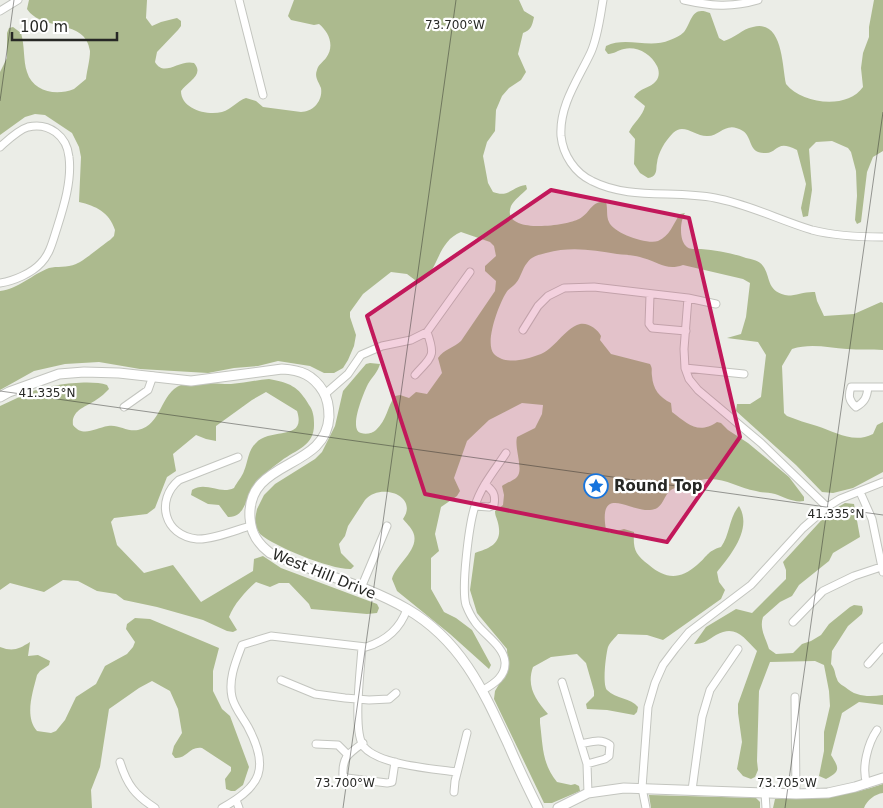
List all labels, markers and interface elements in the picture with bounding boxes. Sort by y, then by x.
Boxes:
scale bar [12,10,118,42]
text: 100 m [20,18,68,36]
text: 73.700°W [425,18,485,32]
text: 41.335°N [19,386,75,400]
place icon: Round Top [583,473,609,499]
place label: Round Top [614,477,703,495]
text: 41.335°N [808,507,864,521]
street label: West Hill Drive [270,545,378,603]
text: 73.700°W [315,776,375,790]
text: 73.705°W [757,776,817,790]

